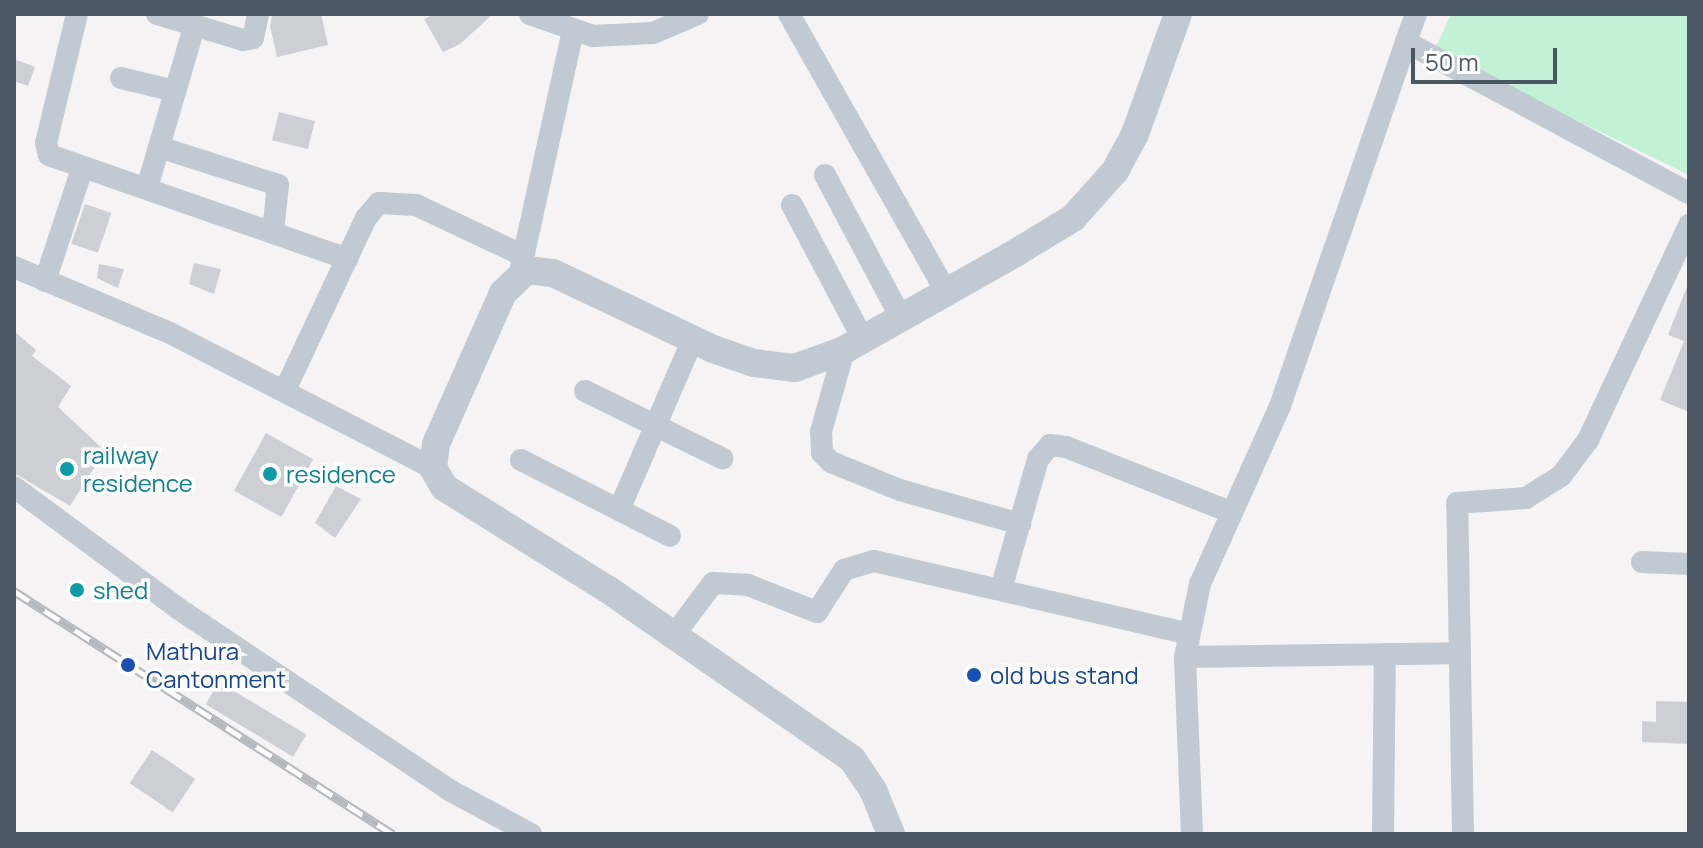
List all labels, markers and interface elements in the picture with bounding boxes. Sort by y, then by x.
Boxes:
scale bar [1415,32,1561,82]
text: 50 m [1425,45,1479,78]
place label: railway residence [83,441,193,497]
marker: railway residence [58,460,76,478]
place label: residence [286,460,396,488]
marker: residence [261,465,279,483]
place label: shed [93,576,148,604]
marker: shed [68,581,86,599]
place label: Mathura Cantonment [146,637,286,693]
marker: Mathura Cantonment [117,654,139,676]
place label: old bus stand [990,661,1139,689]
marker: old bus stand [965,666,983,684]

